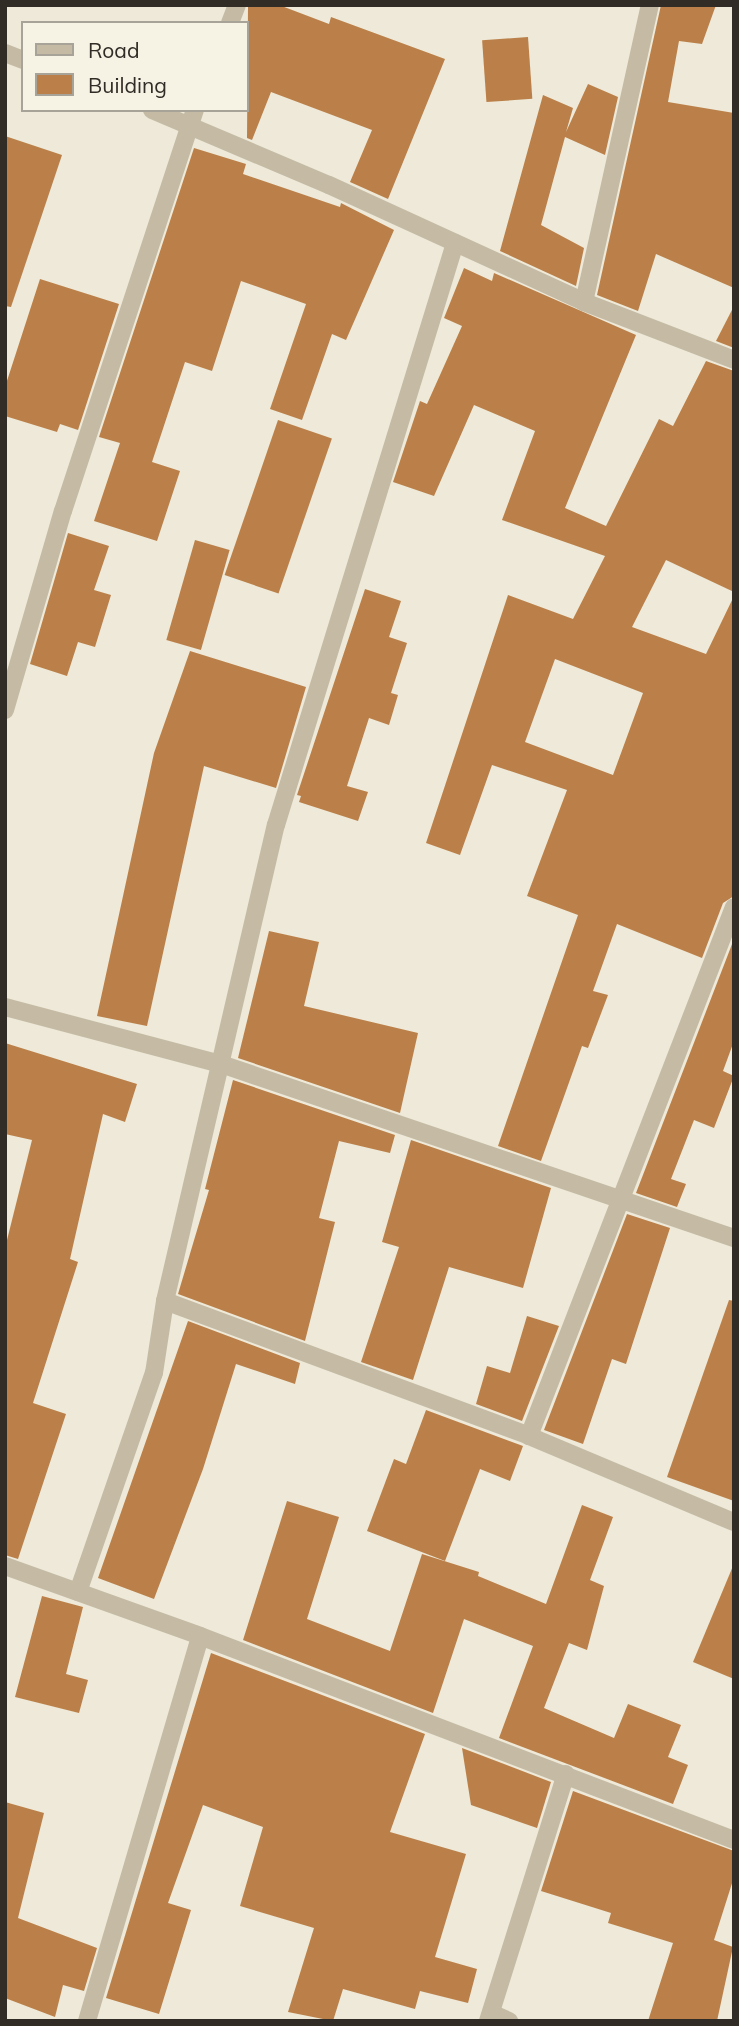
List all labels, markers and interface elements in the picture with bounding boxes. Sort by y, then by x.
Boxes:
legend [21,21,248,112]
text: Road [88,37,139,63]
text: Building [88,72,167,98]

